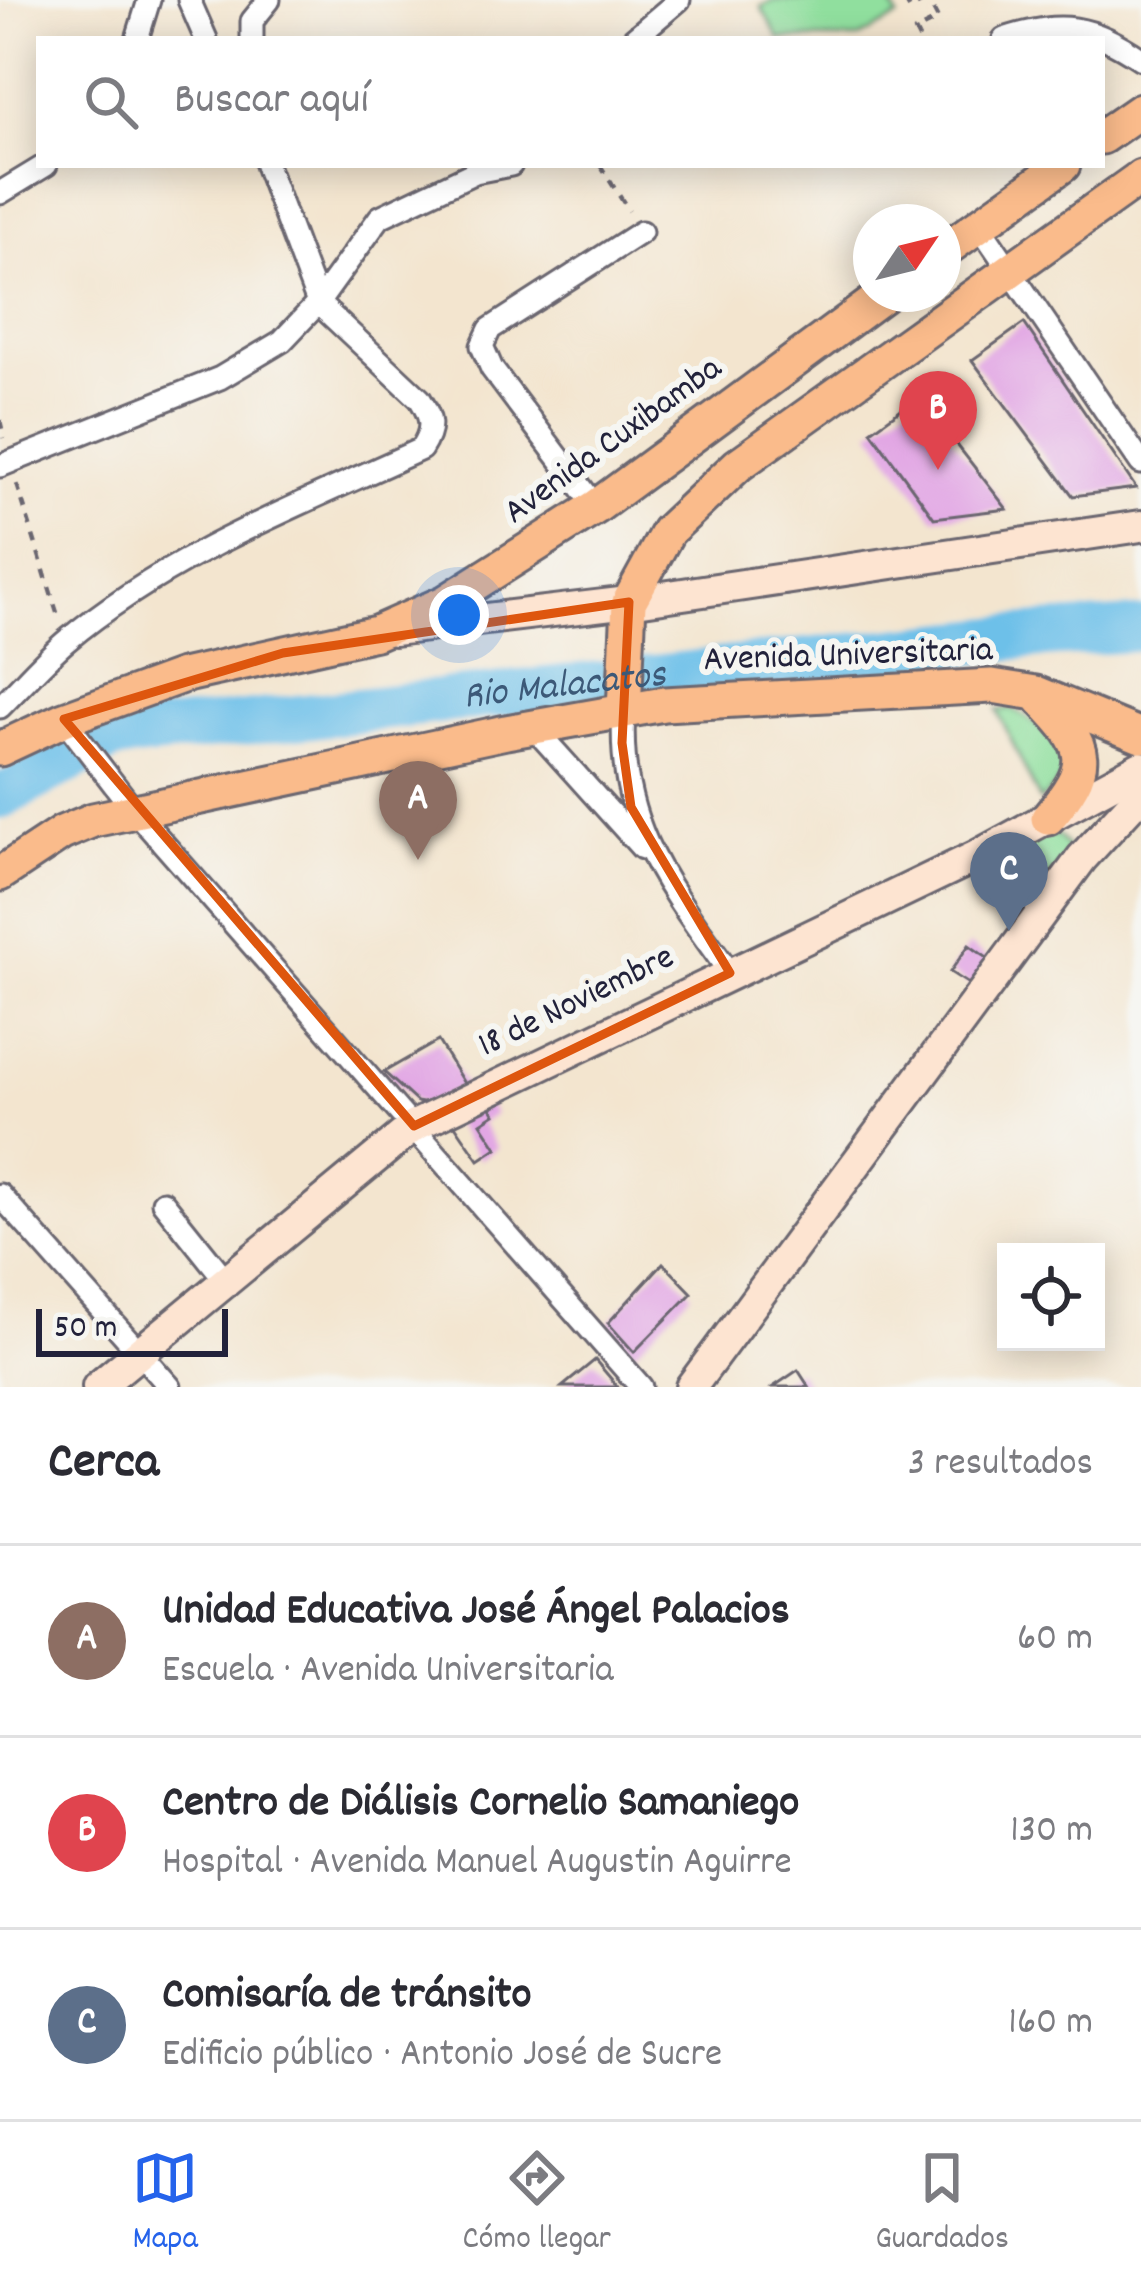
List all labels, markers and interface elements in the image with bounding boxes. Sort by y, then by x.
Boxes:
search box [36,36,1105,168]
icon: search [78,69,144,135]
text: Buscar aquí [174,70,369,134]
north arrow [853,204,961,312]
street label: Avenida Cuxibamba [494,344,735,539]
pin: B [899,371,977,470]
your location [429,585,489,645]
street label: Avenida Universitaria [703,626,995,688]
water label: Rio Malacatos [461,649,670,726]
pin: A [379,761,457,860]
pin: C [970,832,1048,931]
street label: 18 de Noviembre [470,933,684,1073]
map controls [997,1243,1105,1351]
button: locate [997,1243,1105,1351]
scale bar [36,1303,228,1356]
text: 50 m [54,1306,118,1353]
text: Cerca [48,1429,159,1501]
text: 3 resultados [908,1438,1093,1493]
text: Unidad Educativa José Ángel Palacios [162,1581,790,1645]
text: A [76,1613,98,1668]
text: 60 m [1017,1613,1093,1668]
text: Escuela · Avenida Universitaria [162,1645,614,1700]
text: Centro de Diálisis Cornelio Samaniego [162,1773,799,1837]
text: B [78,1805,96,1860]
text: 130 m [1010,1805,1093,1860]
text: Hospital · Avenida Manuel Augustin Aguirre [162,1837,792,1892]
text: Comisaría de tránsito [162,1965,531,2029]
text: C [77,1997,97,2052]
text: 160 m [1008,1997,1093,2052]
text: Edificio público · Antonio José de Sucre [162,2029,722,2084]
tab: Mapa [132,2145,198,2264]
tab: Cómo llegar [463,2145,611,2264]
tab: Guardados [875,2145,1009,2264]

